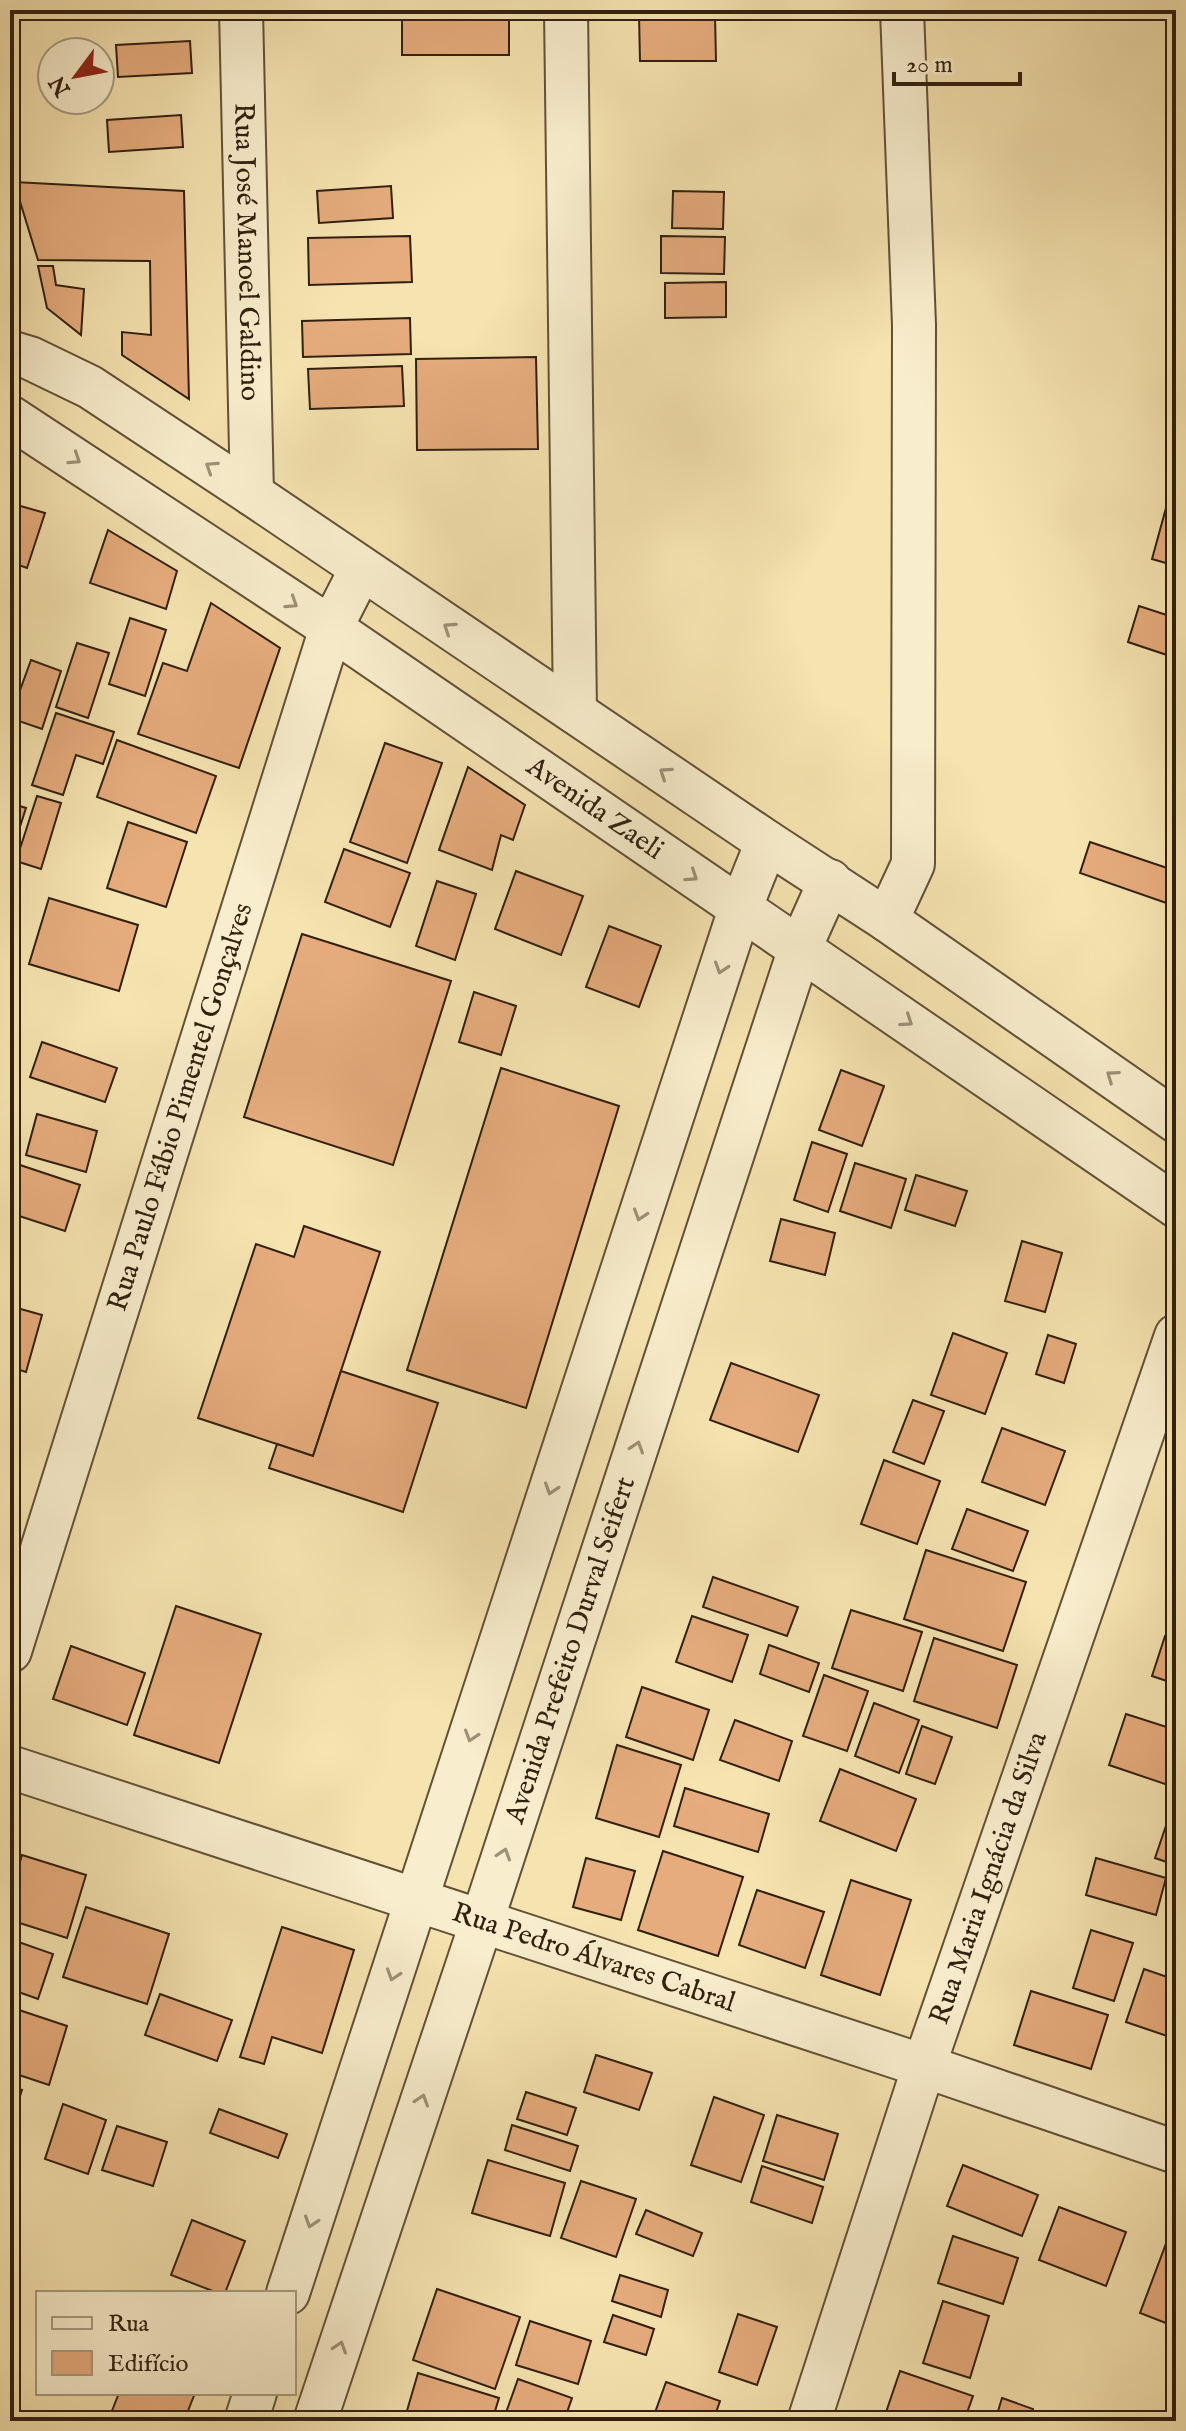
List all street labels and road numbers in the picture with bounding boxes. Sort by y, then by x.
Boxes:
street label: Rua José Manoel Galdino [226,103,267,401]
street label: Avenida Zaeli [519,749,670,868]
street label: Rua Paulo Fábio Pimentel Gonçalves [100,899,261,1316]
street label: Avenida Prefeito Durval Seifert [497,1472,644,1829]
street label: Rua Maria Ignácia da Silva [922,1726,1056,2029]
street label: Rua Pedro Álvares Cabral [447,1895,740,2021]

